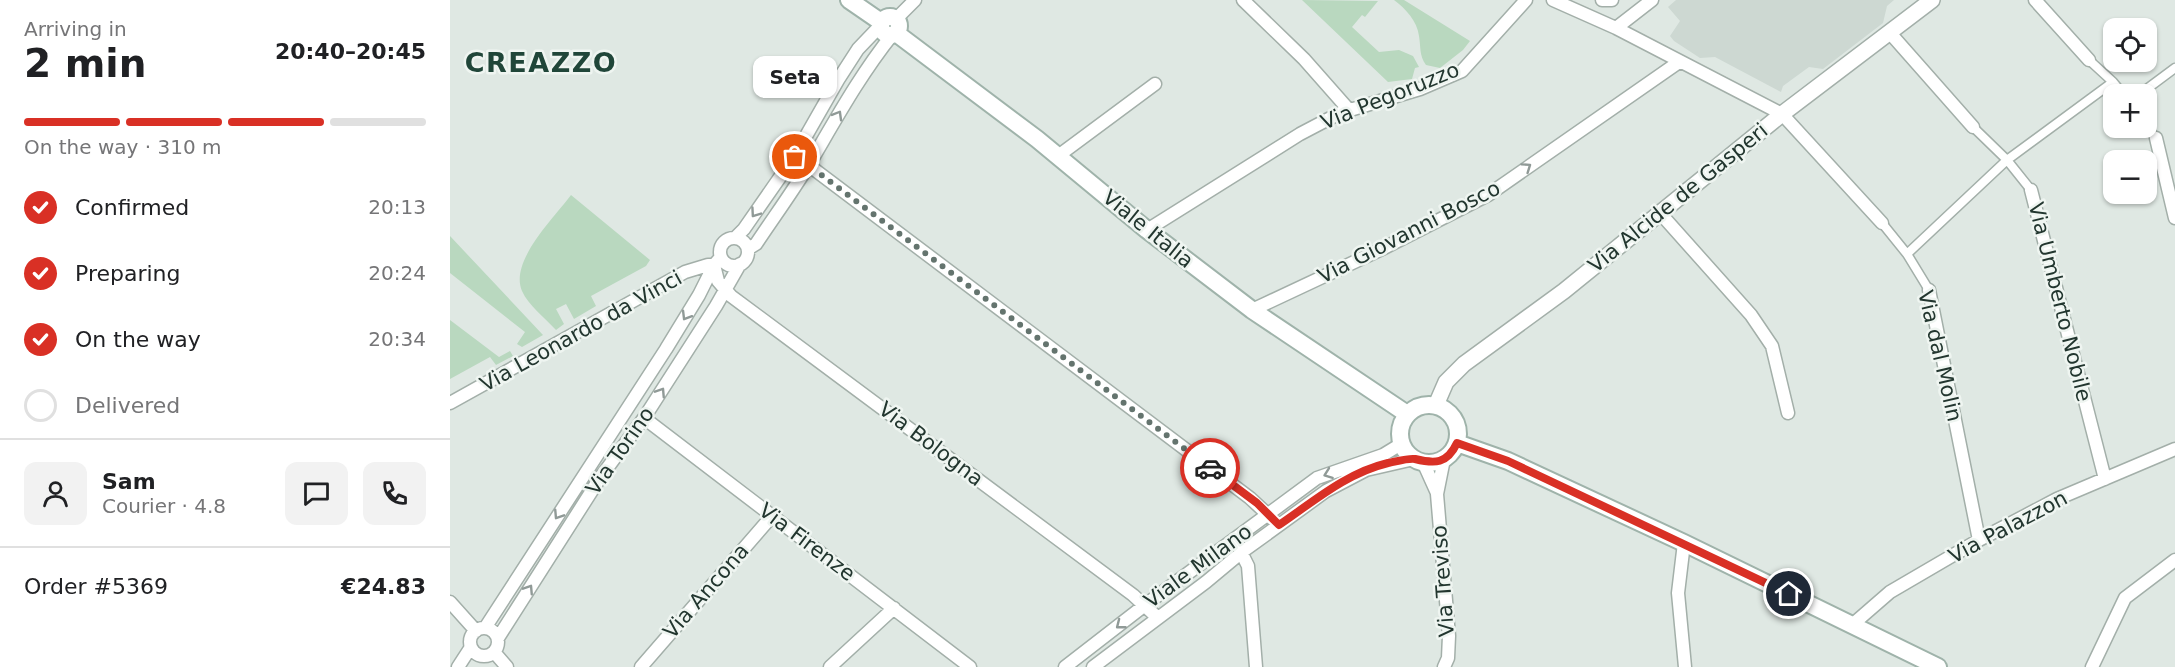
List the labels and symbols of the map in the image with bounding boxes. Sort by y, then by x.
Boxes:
district label: CREAZZO [465,47,617,78]
callout: Seta [753,55,837,97]
street label: Via Pegoruzzo [1317,57,1463,135]
one-way arrow [830,111,842,121]
street label: Via Alcide de Gasperi [1584,118,1772,278]
pin [769,131,820,182]
one-way arrow [1521,163,1532,174]
street label: Via Giovanni Bosco [1314,176,1504,288]
street label: Viale Italia [1098,185,1198,273]
street label: Via Umberto Nobile [2024,200,2096,404]
one-way arrow [751,207,762,218]
street label: Via Leonardo da Vinci [476,265,686,397]
street label: Via dal Molin [1913,288,1967,424]
one-way arrow [682,310,694,320]
one-way arrow [653,387,664,398]
street label: Via Bologna [874,397,988,491]
street label: Via Torino [581,402,659,500]
courier [1180,438,1240,498]
one-way arrow [1323,466,1334,479]
street label: Via Palazzon [1945,486,2071,568]
street label: Via Firenze [754,498,860,586]
one-way arrow [554,509,565,520]
street label: Viale Milano [1140,519,1256,613]
street label: Via Treviso [1427,524,1459,638]
street label: Via Ancona [658,539,754,643]
pin [1763,568,1814,619]
one-way arrow [522,585,534,595]
one-way arrow [1115,617,1126,628]

